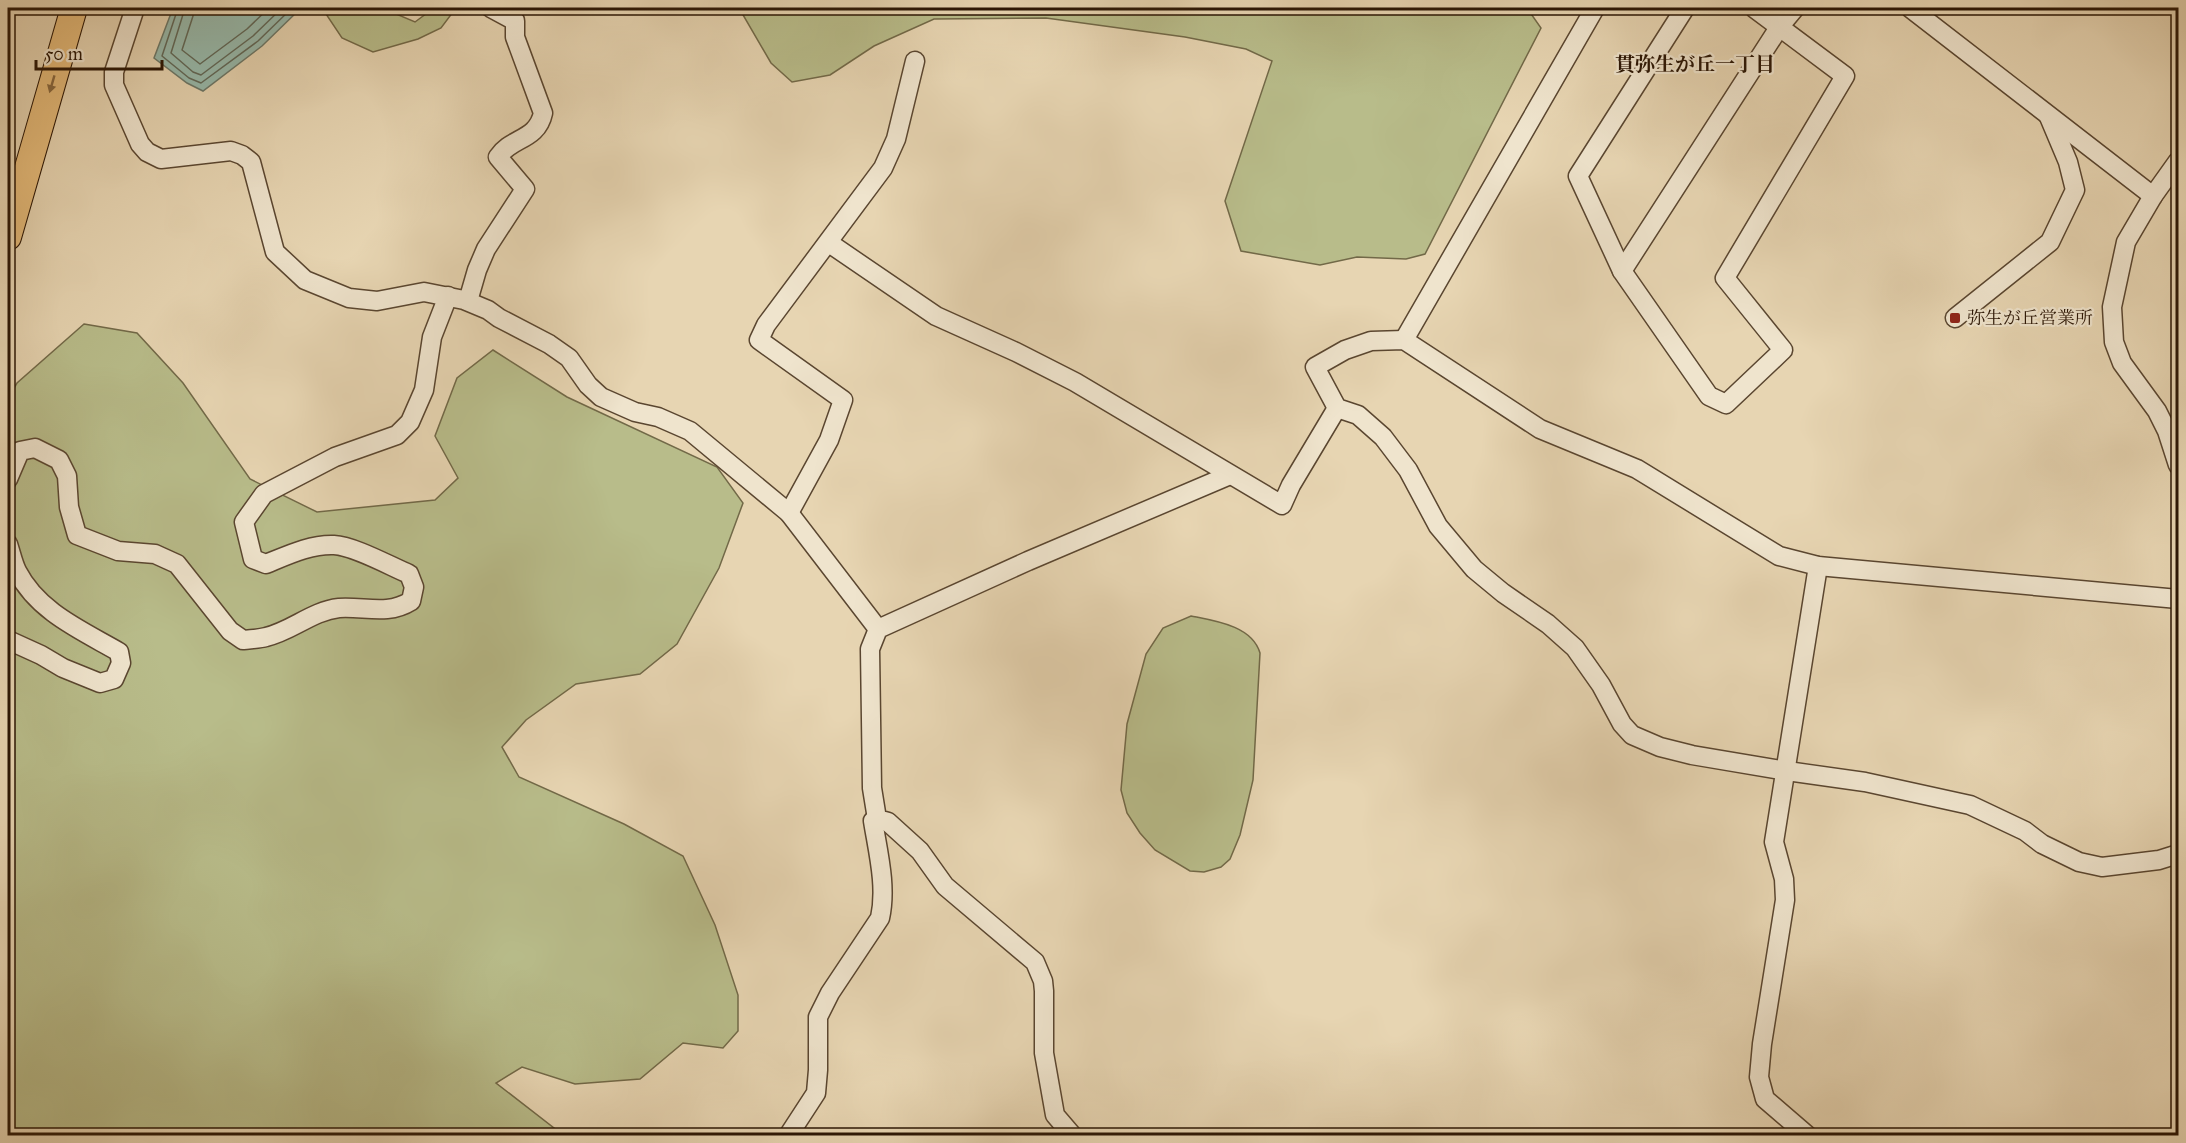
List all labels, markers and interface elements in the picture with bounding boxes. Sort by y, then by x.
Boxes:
scale bar [36,33,162,71]
text: 50 m [45,43,83,65]
district label: 貫弥生が丘一丁目 [1615,52,1775,76]
one-way arrow [47,75,56,93]
place label: 弥生が丘営業所 [1967,307,2093,329]
marker: 弥生が丘営業所 [1948,311,1962,325]

